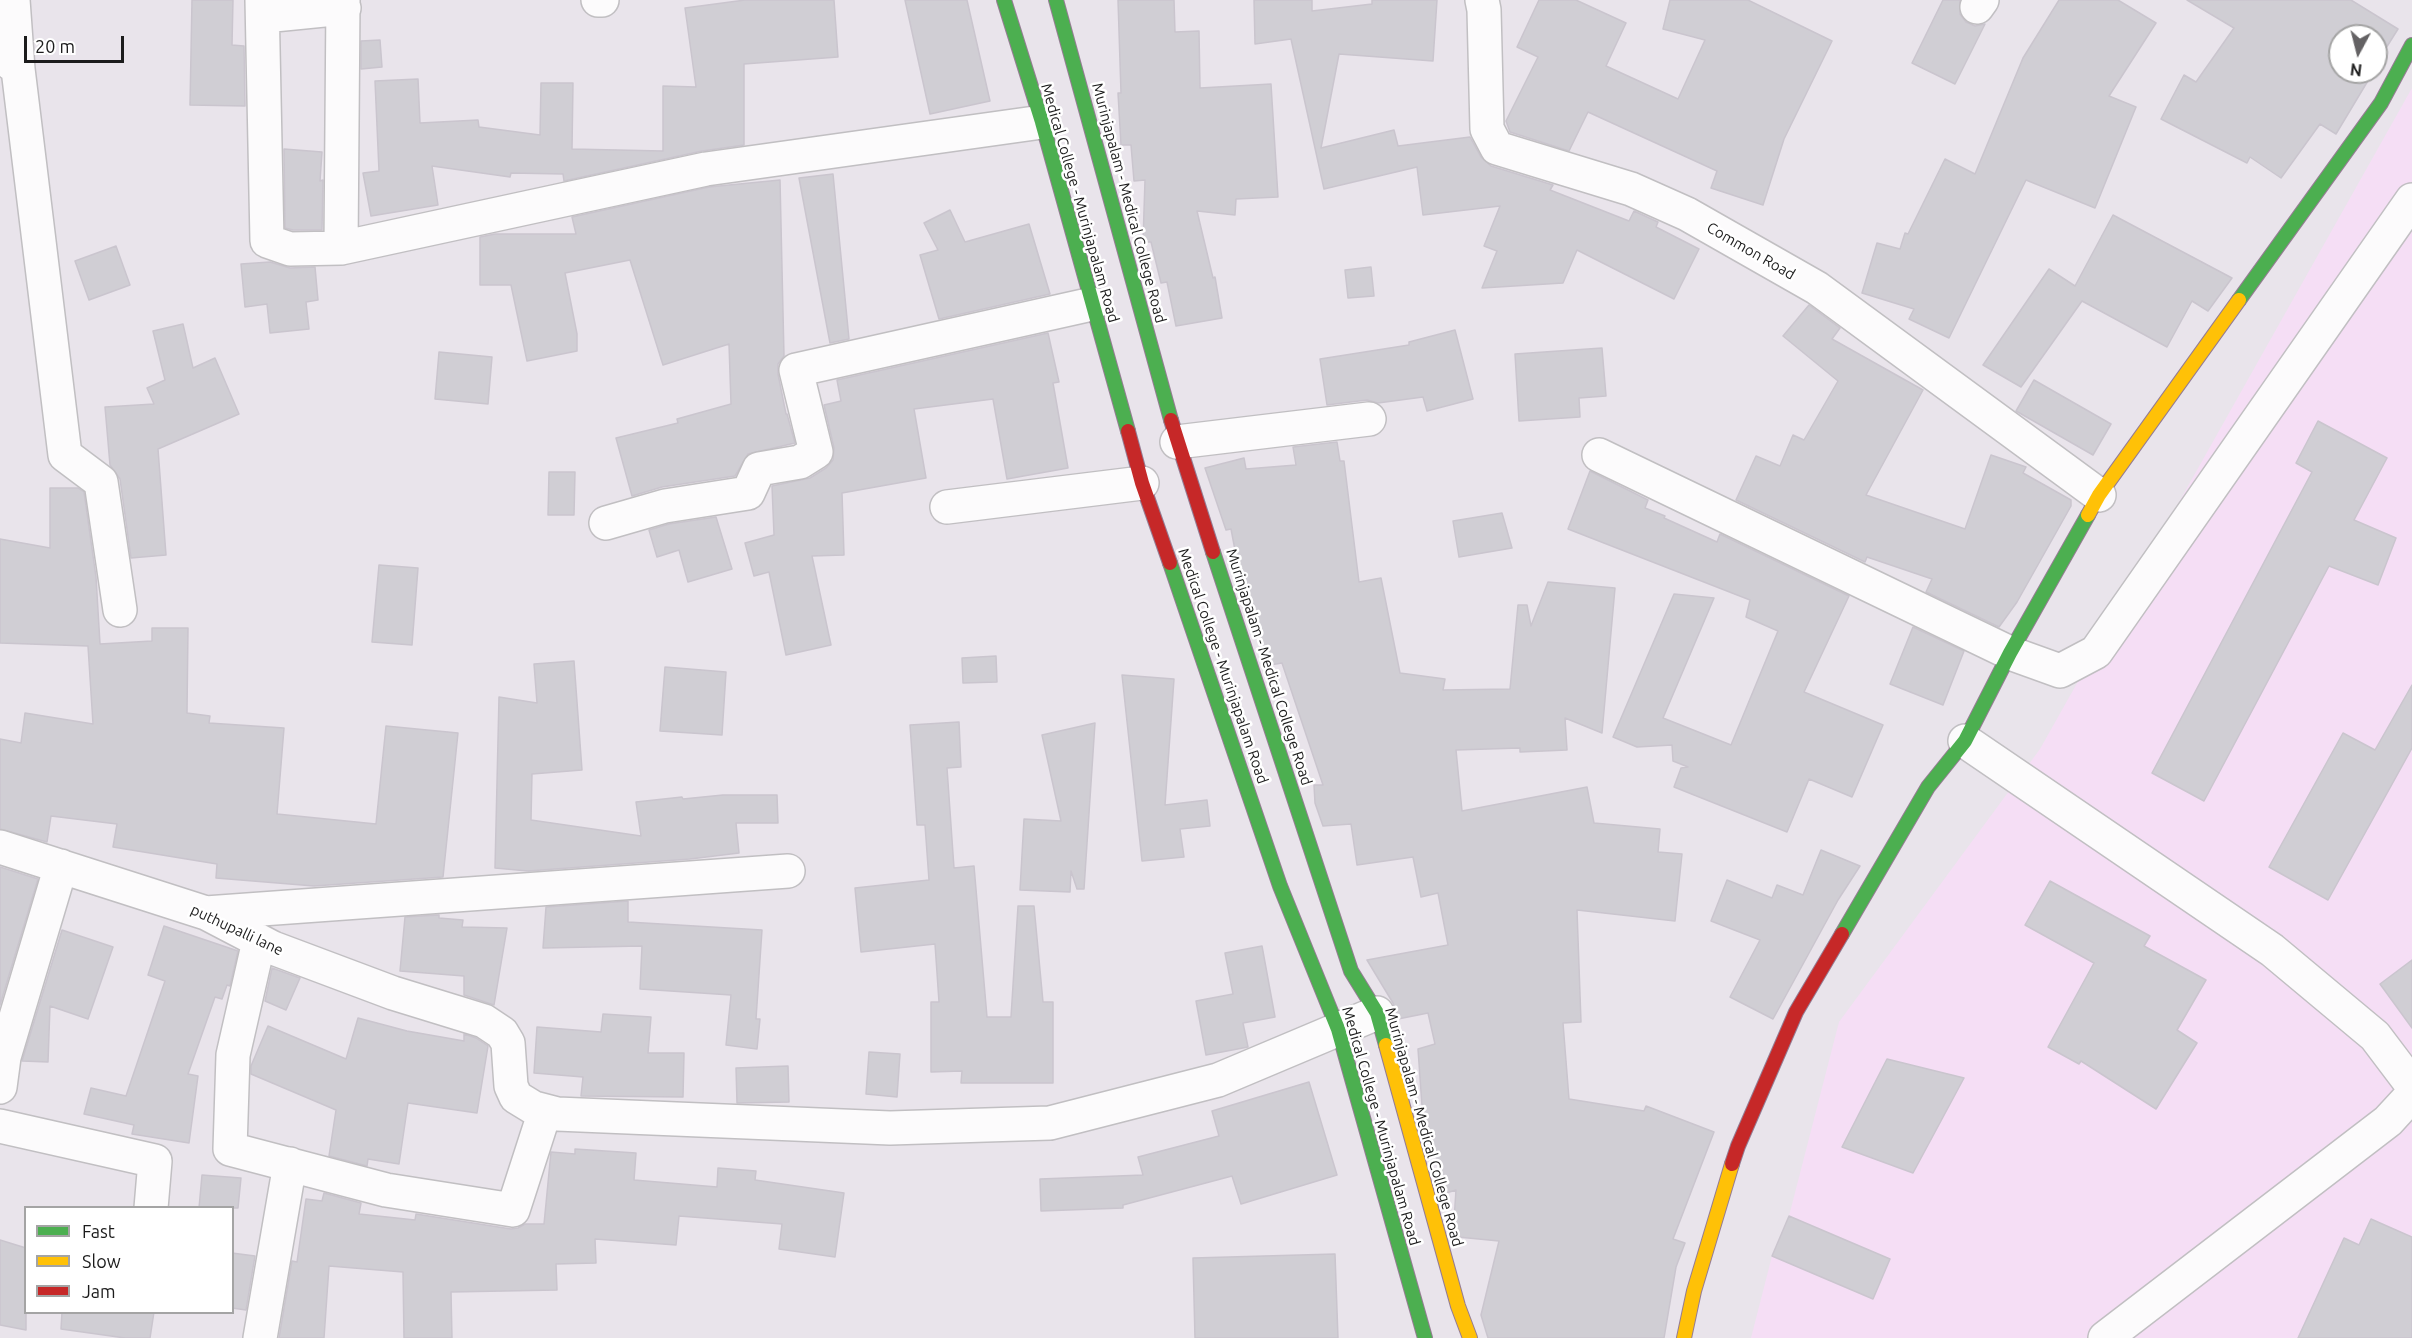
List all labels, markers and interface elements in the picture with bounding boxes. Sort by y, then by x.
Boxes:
scale bar [27,24,128,62]
north arrow [2328,24,2388,84]
text: 20 m [35,36,75,56]
text: N [2349,60,2363,80]
street label: Medical College - Murinjapalam Road [1037,81,1123,325]
street label: Murinjapalam - Medical College Road [1088,81,1170,325]
street label: Common Road [1704,218,1798,284]
street label: Medical College - Murinjapalam Road [1174,546,1272,786]
street label: Murinjapalam - Medical College Road [1222,546,1316,788]
street label: puthupalli lane [188,901,286,959]
street label: Medical College - Murinjapalam Road [1338,1004,1424,1248]
street label: Murinjapalam - Medical College Road [1381,1005,1467,1249]
legend [24,1206,234,1314]
text: Fast [82,1221,115,1241]
text: Slow [82,1251,121,1271]
text: Jam [82,1281,116,1301]

